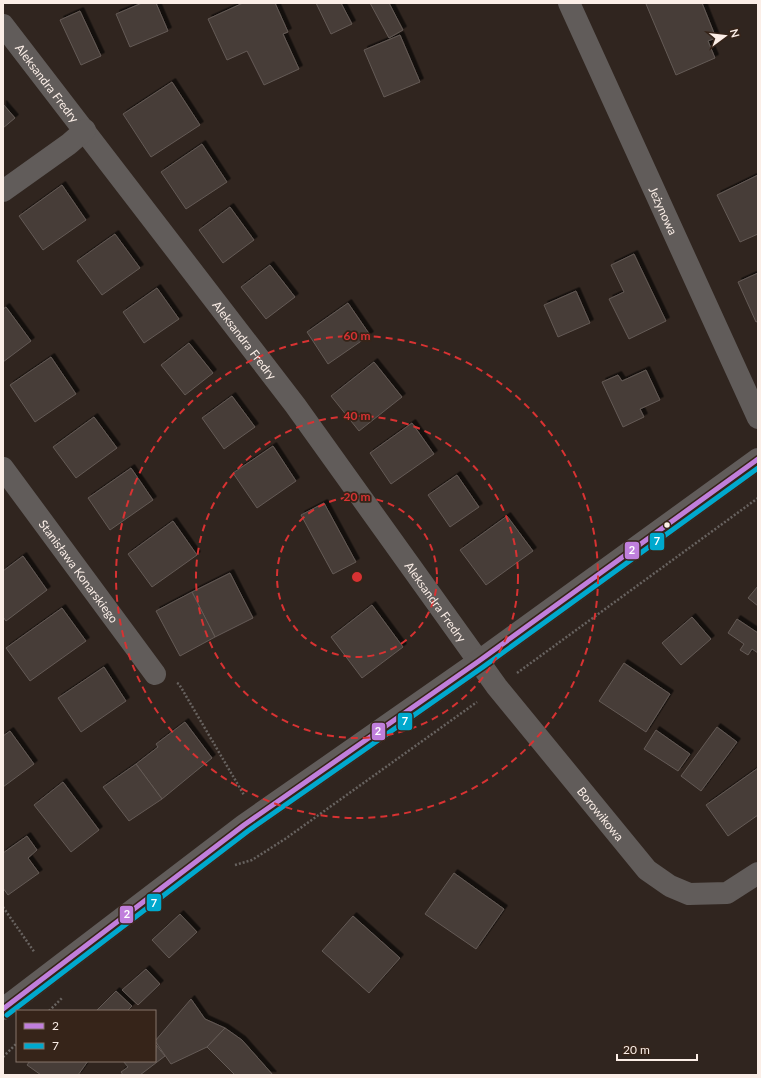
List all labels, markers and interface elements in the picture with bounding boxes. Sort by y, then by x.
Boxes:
north arrow [705,16,745,56]
text: N [728,28,743,39]
street label: Aleksandra Fredry [12,40,83,126]
street label: Jeżynowa [646,184,681,237]
street label: Aleksandra Fredry [210,297,280,383]
text: 60 m [344,328,370,343]
text: 40 m [344,408,370,423]
text: 20 m [344,489,370,504]
street label: Stanisława Konarskiego [36,517,122,626]
unlabelled marker [662,520,672,530]
line badge: 7 [649,532,665,551]
text: 7 [654,534,660,547]
line badge: 2 [624,541,640,560]
text: 2 [629,543,635,556]
street label: Aleksandra Fredry [402,558,470,645]
centre of rings [350,570,364,584]
line badge: 7 [397,712,413,731]
text: 7 [402,714,408,727]
line badge: 2 [371,722,386,741]
text: 2 [375,724,381,737]
street label: Borowikowa [574,784,627,844]
line badge: 7 [146,893,162,912]
text: 7 [151,896,157,909]
line badge: 2 [119,905,134,924]
text: 2 [124,907,130,920]
legend [16,1010,156,1062]
text: 2 [52,1018,59,1033]
scale bar [617,1036,697,1062]
text: 7 [52,1038,59,1053]
text: 20 m [623,1042,650,1057]

